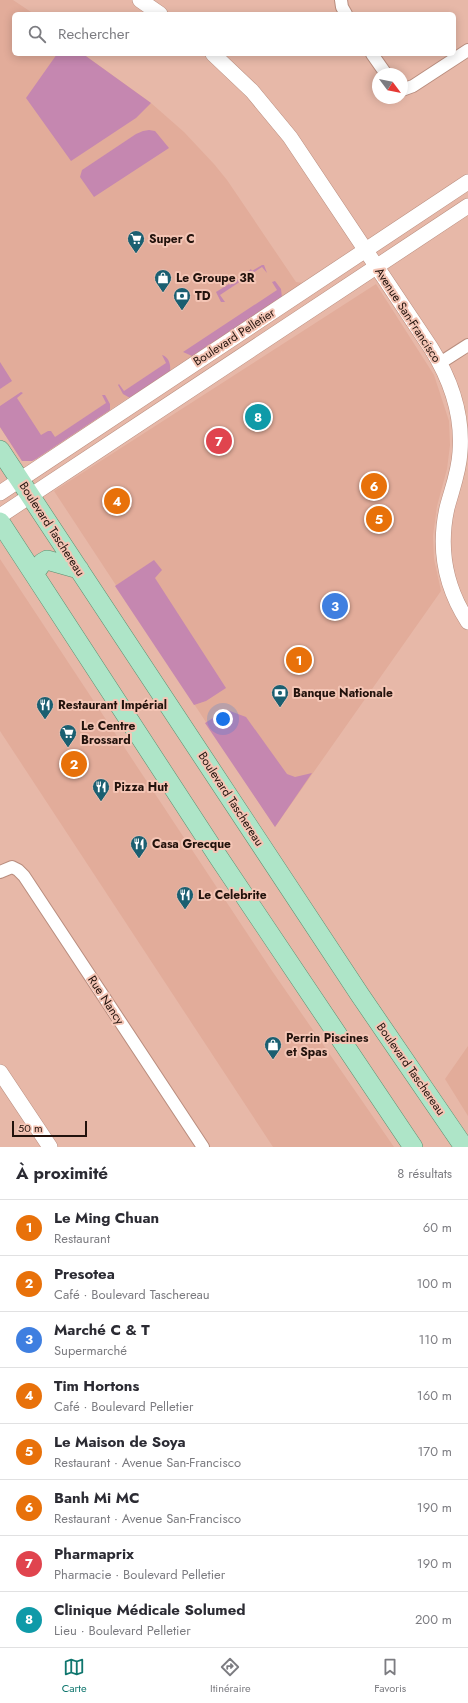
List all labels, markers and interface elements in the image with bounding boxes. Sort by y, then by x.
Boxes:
search box [12,12,456,56]
icon: search [26,23,48,45]
text: Rechercher [58,23,130,45]
north arrow [372,68,408,104]
supermarket icon: Super C [126,229,146,254]
place label: Super C [149,230,195,248]
street label: Avenue San-Francisco [370,264,446,366]
shop icon: Le Groupe 3R [153,268,173,293]
place label: Le Groupe 3R [176,269,255,287]
bank icon: TD [172,286,192,311]
place label: TD [195,287,211,305]
street label: Boulevard Pelletier [190,303,279,370]
pin: 8 [245,402,271,432]
pin: 7 [206,426,232,456]
pin: 6 [361,471,387,501]
street label: Boulevard Taschereau [15,478,89,580]
pin: 4 [104,486,130,516]
pin: 5 [366,504,392,534]
pin: 3 [322,591,348,621]
pin: 1 [286,645,312,675]
bank icon: Banque Nationale [270,683,290,708]
place label: Banque Nationale [293,684,393,702]
restaurant icon: Restaurant Impérial [35,695,55,720]
place label: Restaurant Impérial [58,696,167,714]
your location [213,709,233,729]
place label: Le Centre Brossard [81,717,136,749]
supermarket icon: Le Centre Brossard [58,723,78,748]
street label: Boulevard Taschereau [194,748,268,850]
pin: 2 [61,749,87,779]
restaurant icon: Pizza Hut [91,777,111,802]
place label: Pizza Hut [114,778,168,796]
restaurant icon: Casa Grecque [129,834,149,859]
place label: Casa Grecque [152,835,231,853]
restaurant icon: Le Celebrite [175,885,195,910]
place label: Le Celebrite [198,886,267,904]
street label: Rue Nancy [83,972,129,1029]
street label: Boulevard Taschereau [372,1019,450,1119]
place label: Perrin Piscines et Spas [286,1029,369,1061]
shop icon: Perrin Piscines et Spas [263,1035,283,1060]
scale bar [12,1119,87,1138]
text: 50 m [18,1120,43,1136]
text: À proximité [16,1161,108,1185]
text: 8 résultats [397,1164,452,1183]
text: Le Ming Chuan [54,1207,159,1229]
text: 1 [26,1218,32,1237]
text: 60 m [423,1218,452,1237]
text: Restaurant [54,1229,110,1248]
text: Presotea [54,1263,115,1285]
text: 2 [25,1274,33,1293]
text: 100 m [417,1274,452,1293]
text: Café · Boulevard Taschereau [54,1285,210,1304]
text: Marché C & T [54,1319,150,1341]
text: 3 [25,1330,33,1349]
text: 110 m [418,1330,452,1349]
text: Supermarché [54,1341,127,1360]
text: Tim Hortons [54,1375,139,1397]
text: 4 [24,1386,34,1405]
text: 160 m [417,1386,452,1405]
text: Café · Boulevard Pelletier [54,1397,193,1416]
text: Le Maison de Soya [54,1431,186,1453]
text: 5 [25,1442,33,1461]
text: 170 m [417,1442,452,1461]
text: Restaurant · Avenue San-Francisco [54,1453,241,1472]
text: Banh Mi MC [54,1487,140,1509]
text: 6 [25,1498,33,1517]
text: 190 m [417,1498,452,1517]
text: Restaurant · Avenue San-Francisco [54,1509,241,1528]
text: Pharmaprix [54,1543,134,1565]
text: 7 [25,1554,33,1573]
text: 190 m [417,1554,452,1573]
text: Pharmacie · Boulevard Pelletier [54,1565,225,1584]
text: Clinique Médicale Solumed [54,1599,246,1621]
text: 8 [25,1610,33,1629]
text: 200 m [415,1610,452,1629]
text: Lieu · Boulevard Pelletier [54,1621,191,1640]
tab: Carte [62,1656,87,1696]
tab: Itinéraire [210,1656,251,1696]
tab: Favoris [374,1656,406,1696]

